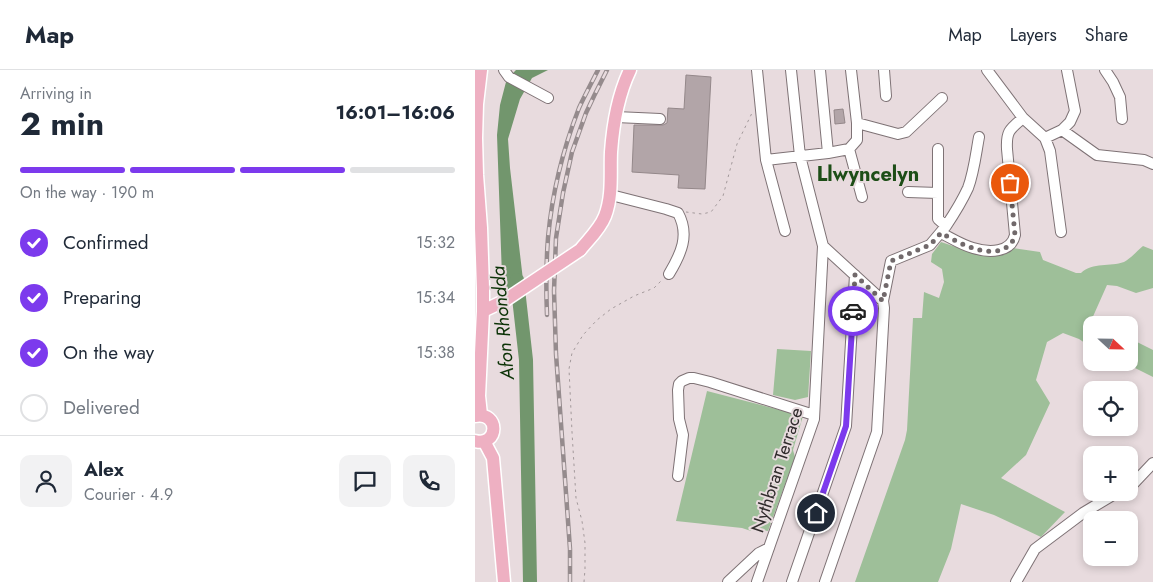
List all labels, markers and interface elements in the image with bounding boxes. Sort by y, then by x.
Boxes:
text: Map [25,17,74,52]
text: Map [948,22,982,48]
text: Layers [1010,22,1057,48]
text: Share [1085,22,1128,48]
text: Arriving in [20,82,92,105]
text: 16:01–16:06 [336,99,455,126]
text: 2 min [20,101,104,147]
district label: Llwyncelyn [817,160,919,189]
pin [989,162,1031,204]
icon: bag [996,169,1024,197]
text: On the way · 190 m [20,181,154,204]
icon: check [20,229,48,257]
text: Confirmed [63,229,149,256]
text: 15:32 [416,231,455,254]
water label: Afon Rhondda [484,264,521,382]
icon: check [20,284,48,312]
text: Preparing [63,284,141,311]
text: 15:34 [416,286,455,309]
courier [828,286,878,336]
icon: car [839,297,867,325]
north arrow [1083,316,1137,371]
map controls [1083,316,1138,566]
icon: check [20,339,48,367]
text: On the way [63,339,154,366]
text: 15:38 [417,341,455,364]
button: locate [1083,381,1138,436]
text: Delivered [63,394,140,421]
street label: Nythbran Terrace [745,404,809,536]
button: + [1083,446,1138,501]
button: person [20,455,72,507]
button: chat [339,455,391,507]
button: phone [403,455,455,507]
text: Alex [84,456,124,483]
text: Courier · 4.9 [84,483,173,506]
pin [795,492,837,534]
icon: home [802,499,830,527]
button: − [1083,511,1138,566]

